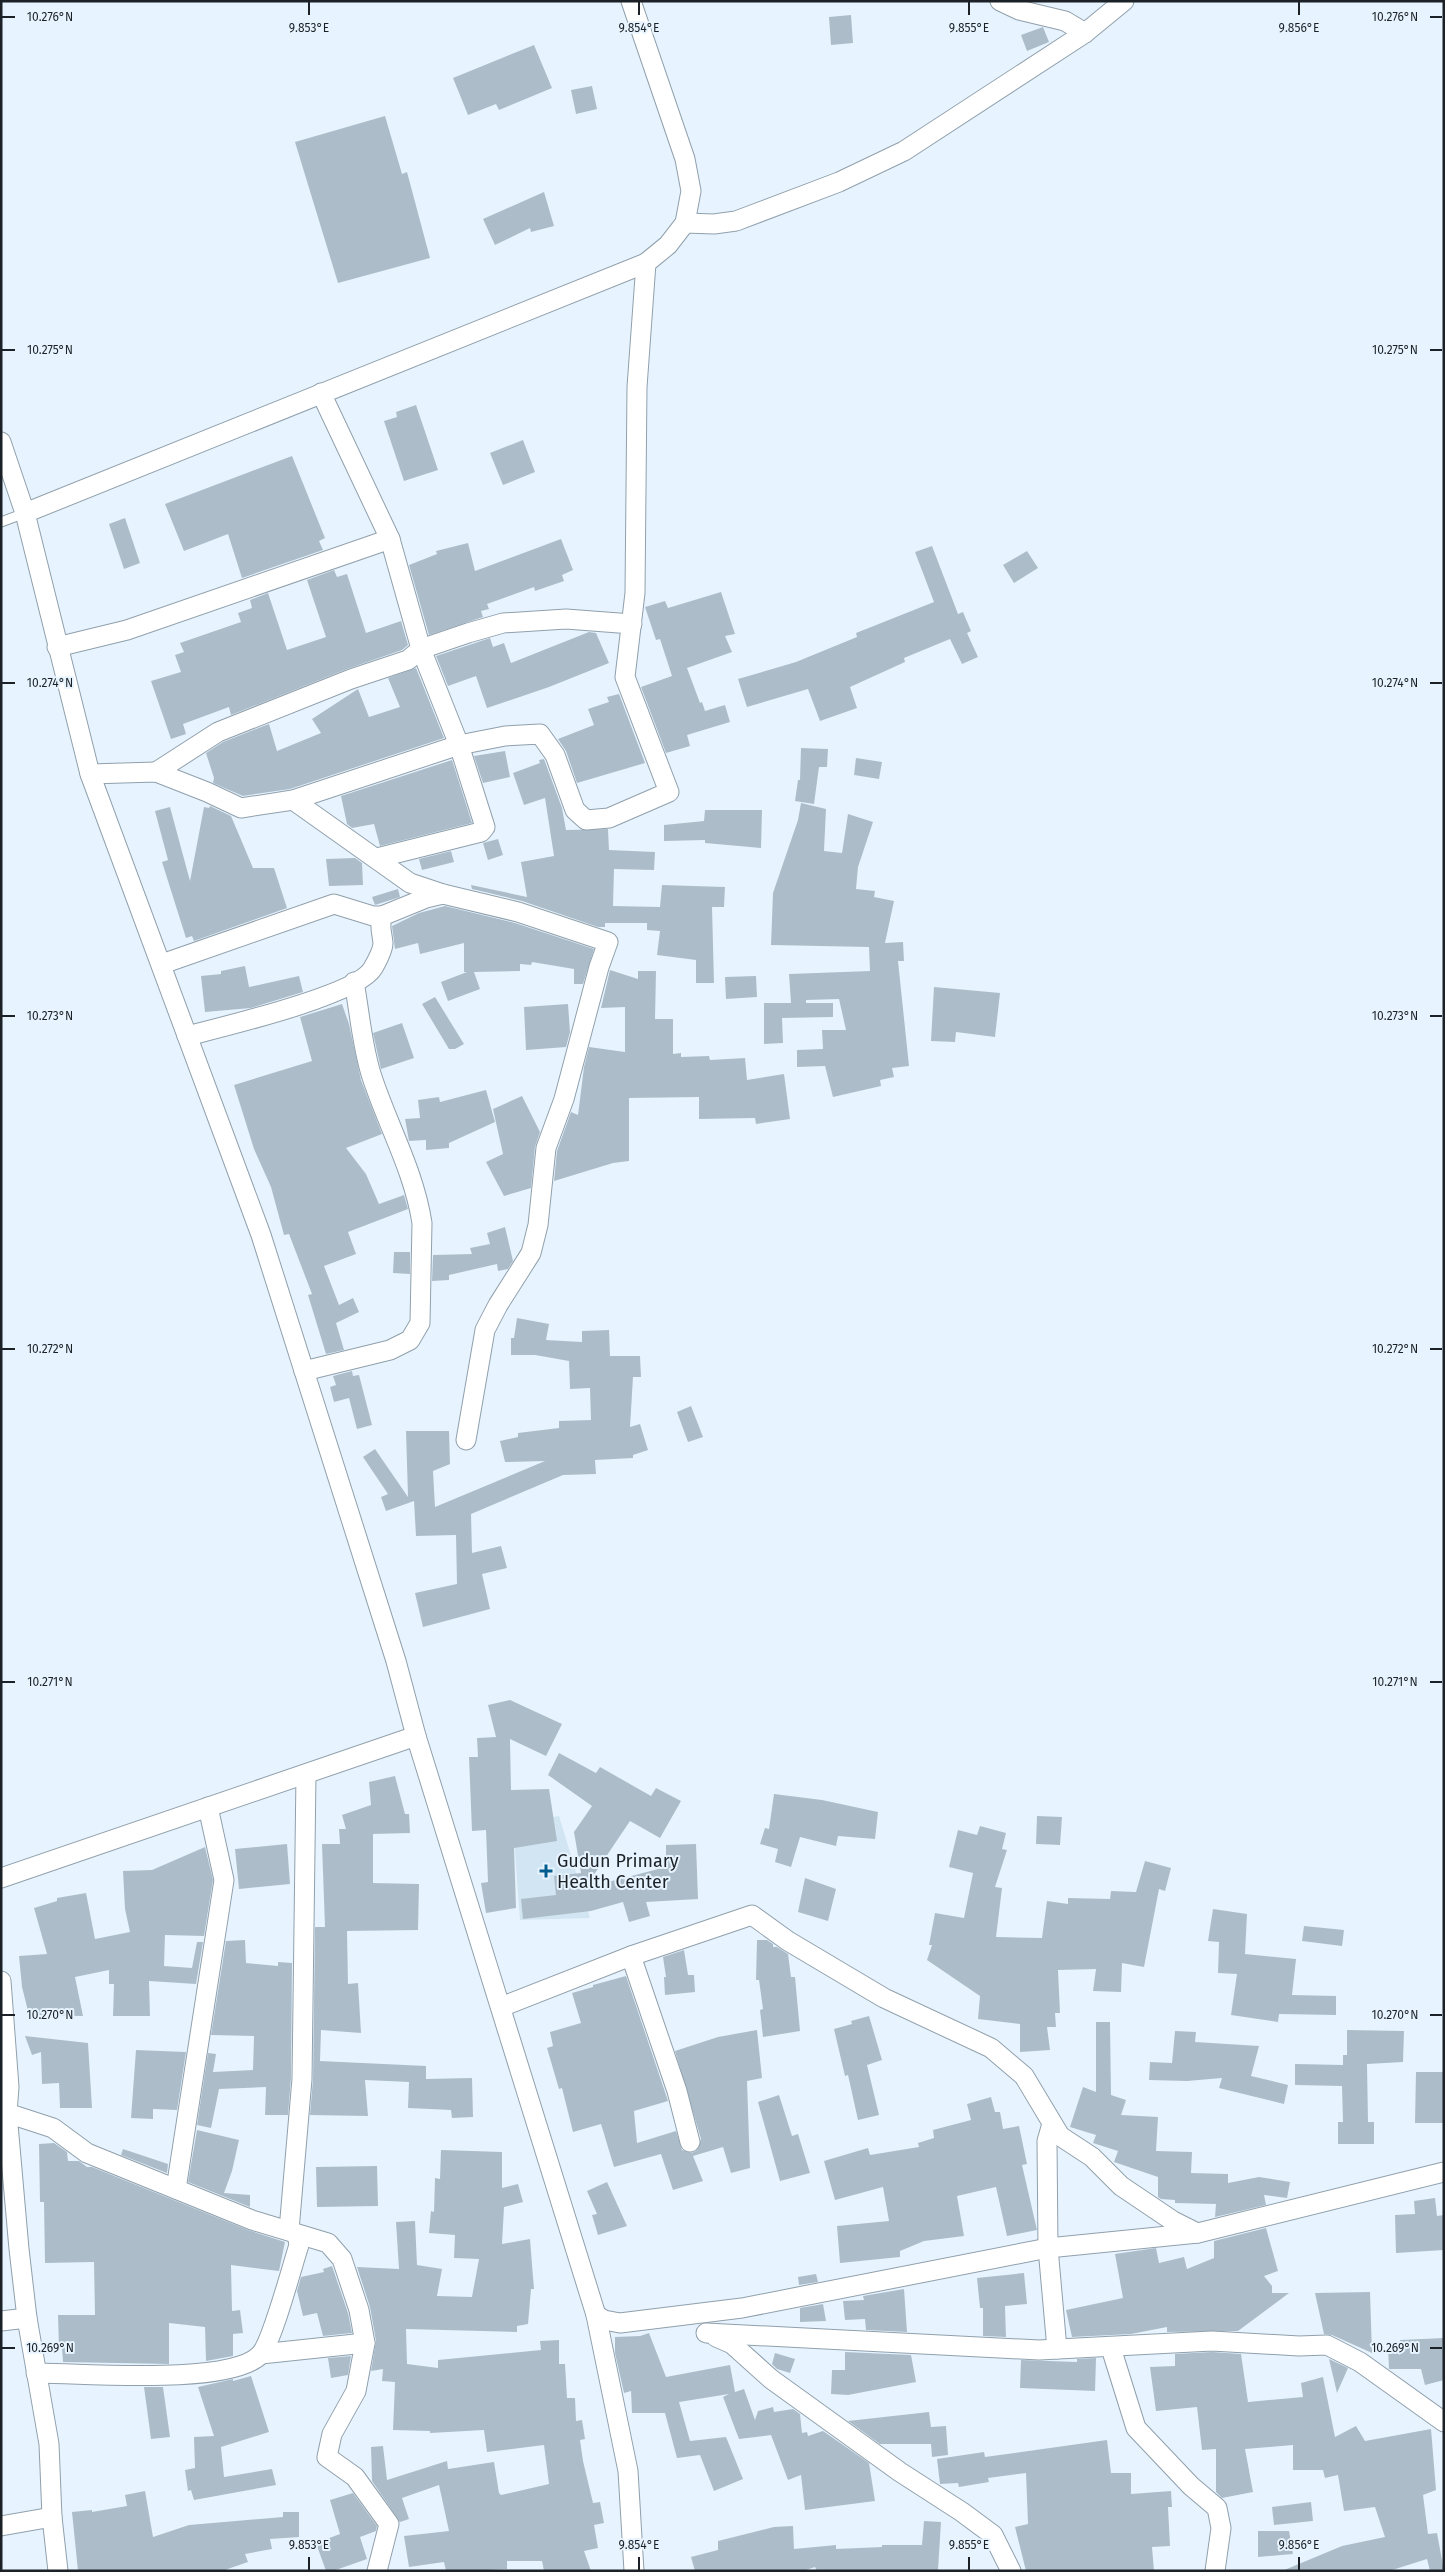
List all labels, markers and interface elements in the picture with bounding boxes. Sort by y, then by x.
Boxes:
text: 10.276°N [27,10,73,24]
text: 10.276°N [1372,10,1418,24]
text: 9.853°E [289,21,329,35]
text: 9.854°E [619,21,659,35]
text: 9.855°E [949,21,989,35]
text: 9.856°E [1279,21,1319,35]
text: 10.275°N [27,343,73,357]
text: 10.275°N [1372,343,1418,357]
text: 10.274°N [27,676,73,690]
text: 10.274°N [1372,676,1418,690]
text: 10.273°N [27,1009,73,1023]
text: 10.273°N [1372,1009,1418,1023]
text: 10.272°N [27,1342,73,1356]
text: 10.272°N [1372,1342,1418,1356]
text: 10.271°N [27,1675,73,1689]
text: 10.271°N [1372,1675,1418,1689]
place label: Gudun Primary Health Center [557,1850,679,1893]
marker: Gudun Primary Health Center [539,1864,553,1878]
text: 10.270°N [27,2008,73,2022]
text: 10.270°N [1372,2008,1418,2022]
text: 10.269°N [26,2341,74,2355]
text: 10.269°N [1371,2341,1419,2355]
text: 9.853°E [289,2538,329,2552]
text: 9.854°E [619,2538,659,2552]
text: 9.855°E [949,2538,989,2552]
text: 9.856°E [1279,2538,1319,2552]

